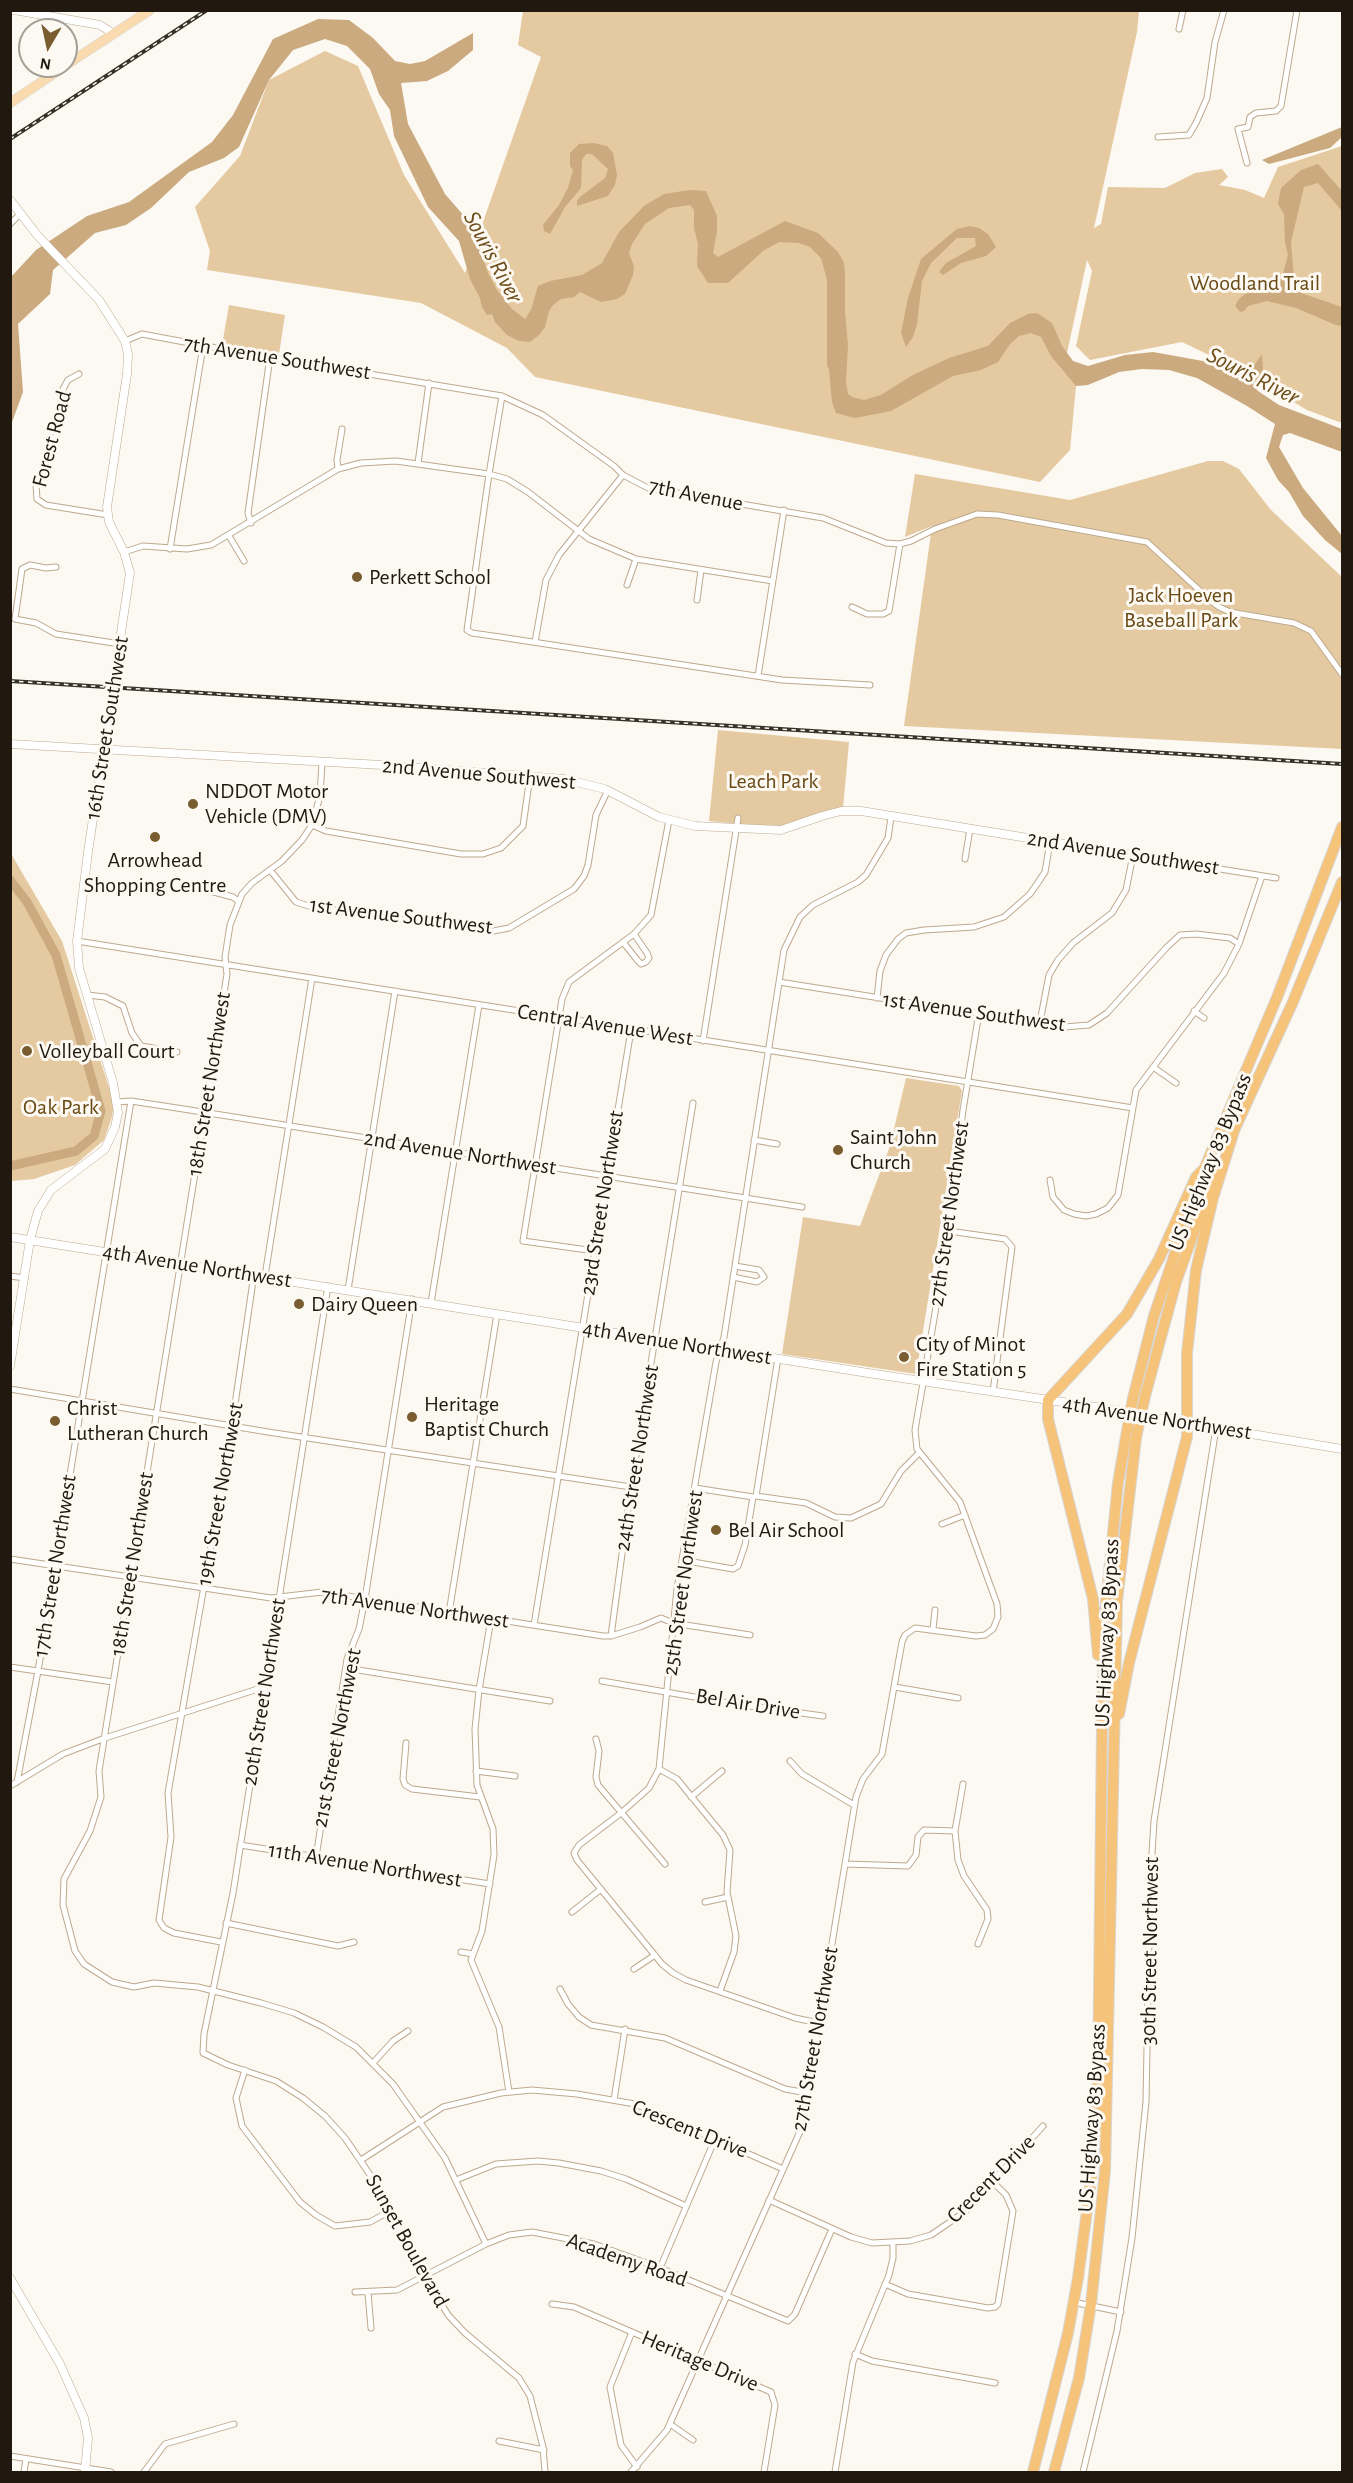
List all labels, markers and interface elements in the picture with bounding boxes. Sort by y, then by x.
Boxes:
north arrow [18,18,78,78]
text: N [39,55,52,73]
water label: Souris River [457,206,529,308]
park label: Woodland Trail [1190,270,1320,296]
street label: 7th Avenue Southwest [182,330,372,386]
water label: Souris River [1202,341,1304,411]
street label: Forest Road [26,388,78,490]
street label: 7th Avenue [647,473,745,517]
place label: Perkett School [369,564,491,590]
marker: Perkett School [350,570,364,584]
park label: Jack Hoeven Baseball Park [1124,582,1238,634]
street label: 16th Street Southwest [79,634,135,822]
street label: 2nd Avenue Southwest [381,752,577,796]
park label: Leach Park [728,768,818,794]
place label: NDDOT Motor Vehicle (DMV) [205,778,328,830]
marker: NDDOT Motor Vehicle (DMV) [186,797,200,811]
street label: 2nd Avenue Southwest [1025,825,1221,881]
marker: Arrowhead Shopping Centre [148,830,162,844]
place label: Arrowhead Shopping Centre [84,847,226,898]
street label: 1st Avenue Southwest [308,892,494,940]
street label: 1st Avenue Southwest [881,986,1067,1038]
street label: 18th Street Northwest [181,990,237,1178]
street label: Central Avenue West [515,998,695,1052]
place label: Volleyball Court [39,1038,175,1064]
marker: Volleyball Court [20,1044,34,1058]
street label: US Highway 83 Bypass [1162,1069,1258,1255]
park label: Oak Park [23,1094,99,1120]
street label: 23rd Street Northwest [574,1109,630,1297]
street label: 27th Street Northwest [923,1120,975,1308]
place label: Saint John Church [850,1124,937,1176]
street label: 2nd Avenue Northwest [362,1125,558,1181]
marker: Saint John Church [831,1143,845,1157]
street label: 4th Avenue Northwest [101,1238,293,1294]
place label: Dairy Queen [311,1291,418,1317]
marker: Dairy Queen [292,1297,306,1311]
street label: 4th Avenue Northwest [581,1315,773,1371]
place label: City of Minot Fire Station 5 [916,1331,1026,1382]
marker: City of Minot Fire Station 5 [897,1350,911,1364]
street label: 24th Street Northwest [609,1363,665,1553]
street label: 4th Avenue Northwest [1061,1390,1253,1446]
place label: Heritage Baptist Church [424,1391,549,1442]
place label: Christ Lutheran Church [67,1395,209,1446]
street label: 19th Street Northwest [191,1400,249,1588]
marker: Heritage Baptist Church [405,1410,419,1424]
marker: Christ Lutheran Church [48,1414,62,1428]
street label: 18th Street Northwest [104,1470,160,1658]
street label: 17th Street Northwest [28,1473,82,1659]
street label: 25th Street Northwest [657,1489,709,1677]
place label: Bel Air School [728,1517,844,1543]
marker: Bel Air School [709,1523,723,1537]
street label: US Highway 83 Bypass [1089,1538,1125,1728]
street label: 7th Avenue Northwest [320,1582,510,1634]
street label: 20th Street Northwest [236,1596,292,1788]
street label: 21st Street Northwest [307,1646,367,1830]
street label: Bel Air Drive [694,1683,802,1725]
street label: 11th Avenue Northwest [267,1837,463,1893]
street label: 30th Street Northwest [1135,1857,1165,2045]
street label: 27th Street Northwest [786,1945,844,2133]
street label: US Highway 83 Bypass [1072,2023,1112,2213]
street label: Crescent Drive [628,2094,752,2164]
street label: Crecent Drive [941,2129,1041,2229]
street label: Sunset Boulevard [360,2170,454,2312]
street label: Academy Road [563,2227,691,2293]
street label: Heritage Drive [637,2325,763,2397]

